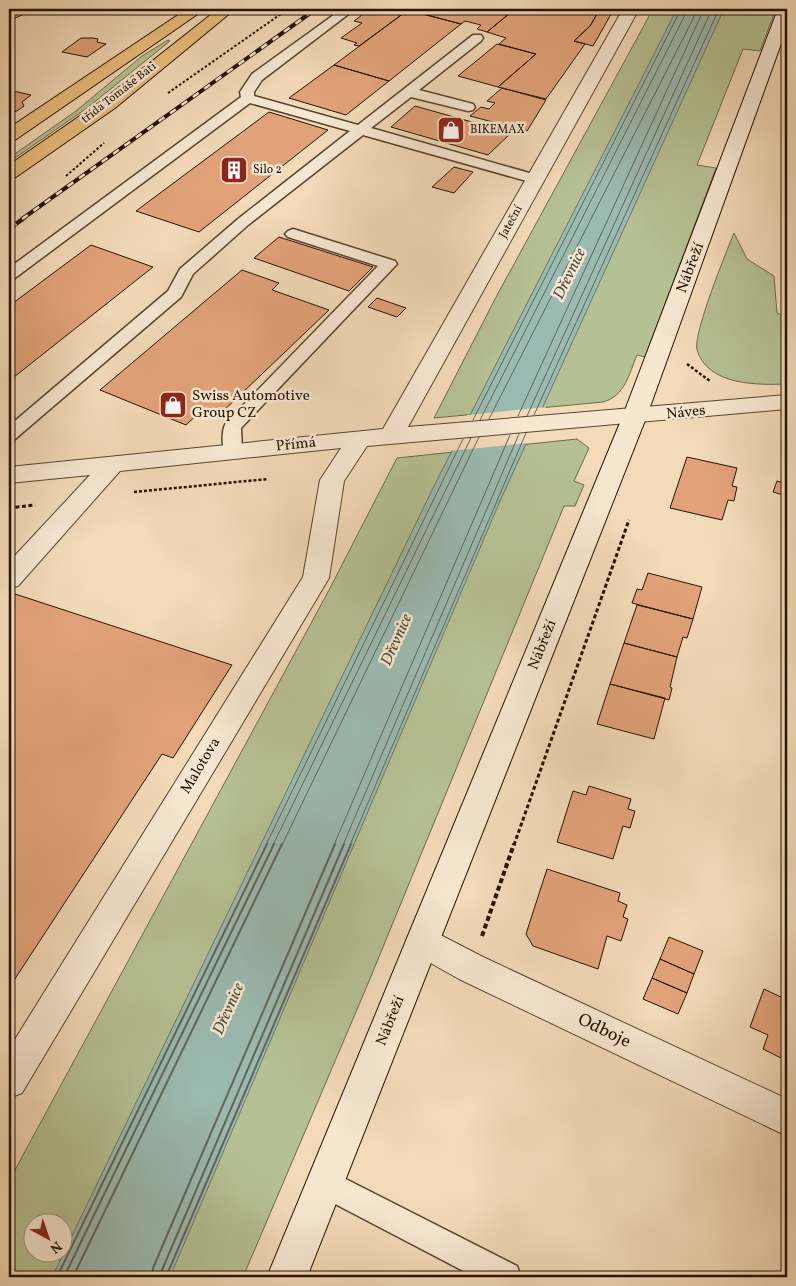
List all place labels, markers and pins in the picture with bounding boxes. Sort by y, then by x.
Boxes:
shop icon: BIKEMAX [436,115,466,145]
place label: BIKEMAX [470,122,525,138]
building icon: Silo 2 [219,155,249,185]
place label: Silo 2 [253,162,282,178]
place label: Swiss Automotive Group CZ [192,386,310,424]
shop icon: Swiss Automotive Group CZ [158,390,188,420]

